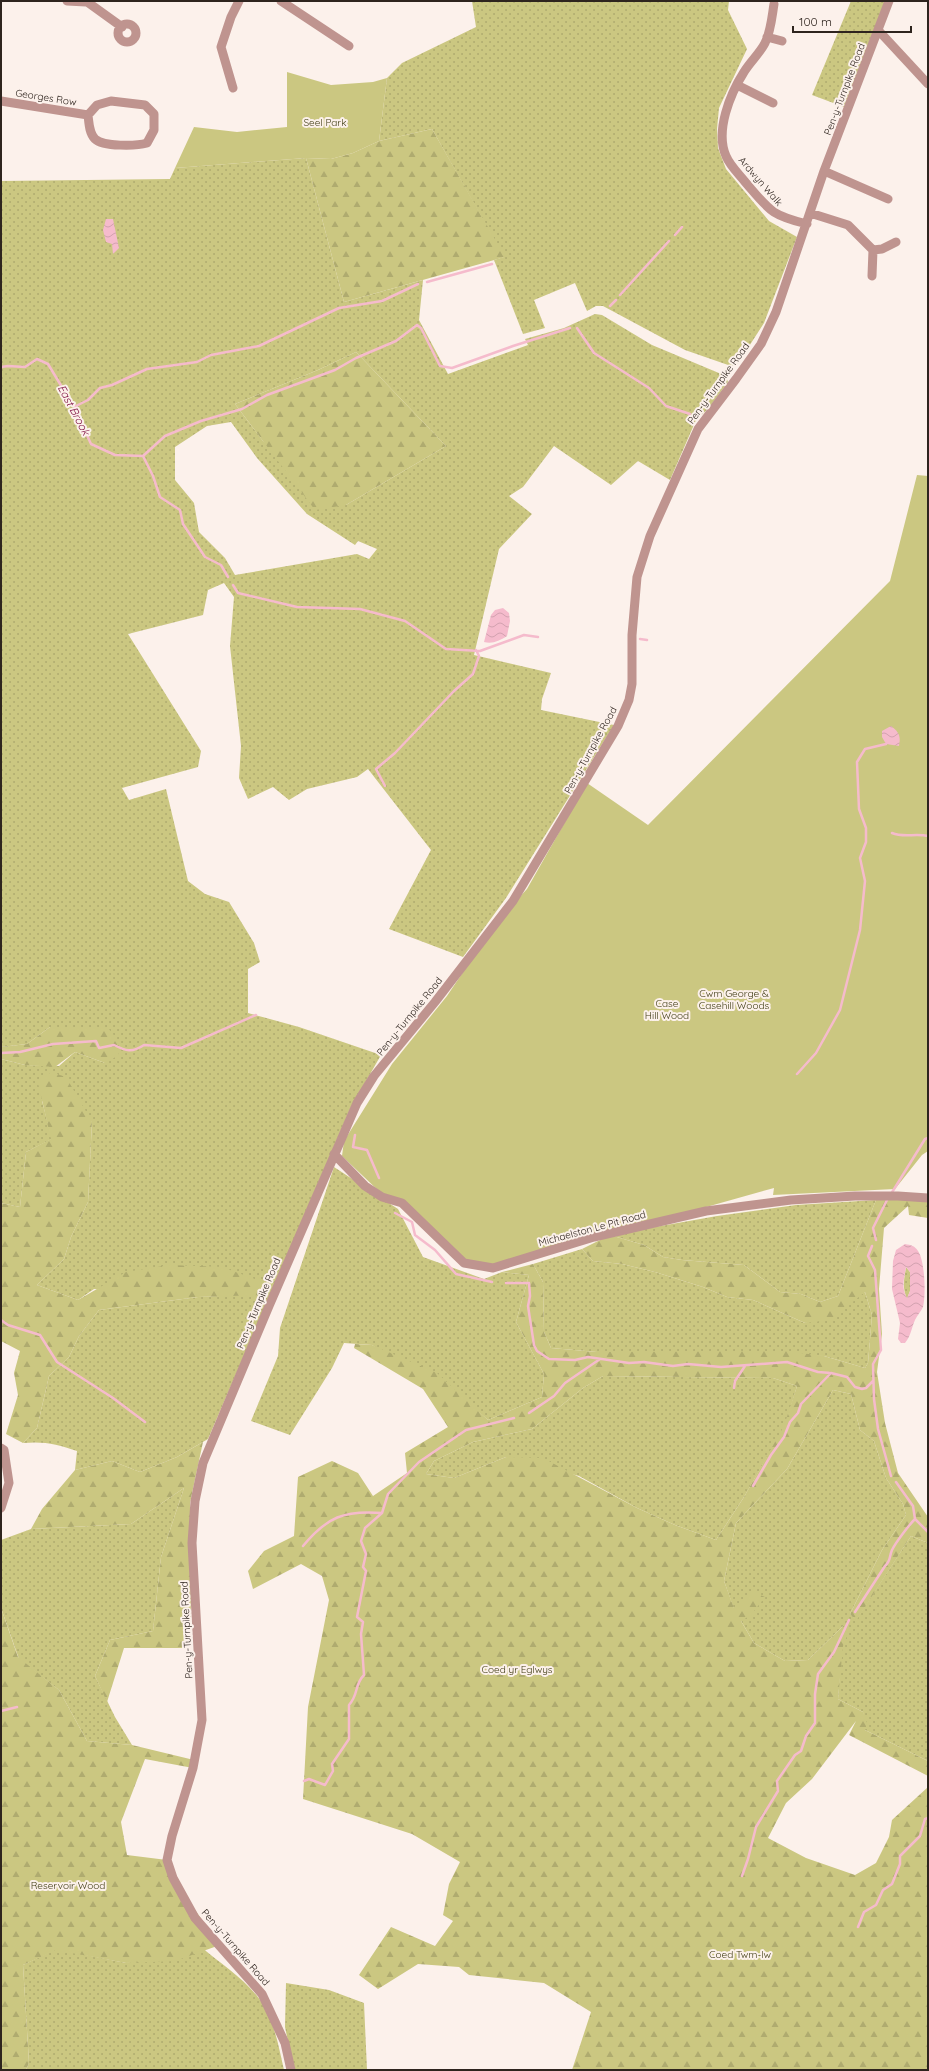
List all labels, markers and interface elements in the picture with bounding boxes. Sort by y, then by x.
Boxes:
scale bar [793,8,911,34]
text: 100 m [799,14,832,29]
street label: Pen-y-Turnpike Road [821,41,868,137]
street label: Georges Row [14,86,78,109]
park label: Seel Park [303,116,347,129]
street label: Ardwyn Walk [736,154,786,209]
street label: Pen-y-Turnpike Road [685,340,752,427]
water label: East Brook [55,382,94,439]
street label: Pen-y-Turnpike Road [561,704,620,796]
street label: Pen-y-Turnpike Road [374,974,445,1058]
park label: Cwm George & Casehill Woods [699,987,770,1012]
park label: Case Hill Wood [645,997,689,1022]
street label: Michaelston Le Pit Road [537,1208,647,1249]
street label: Pen-y-Turnpike Road [233,1256,283,1351]
street label: Pen-y-Turnpike Road [177,1581,196,1679]
park label: Coed yr Eglwys [481,1663,553,1676]
park label: Reservoir Wood [31,1879,105,1892]
street label: Pen-y-Turnpike Road [199,1906,272,1988]
park label: Coed Twm-lw [709,1948,772,1961]

